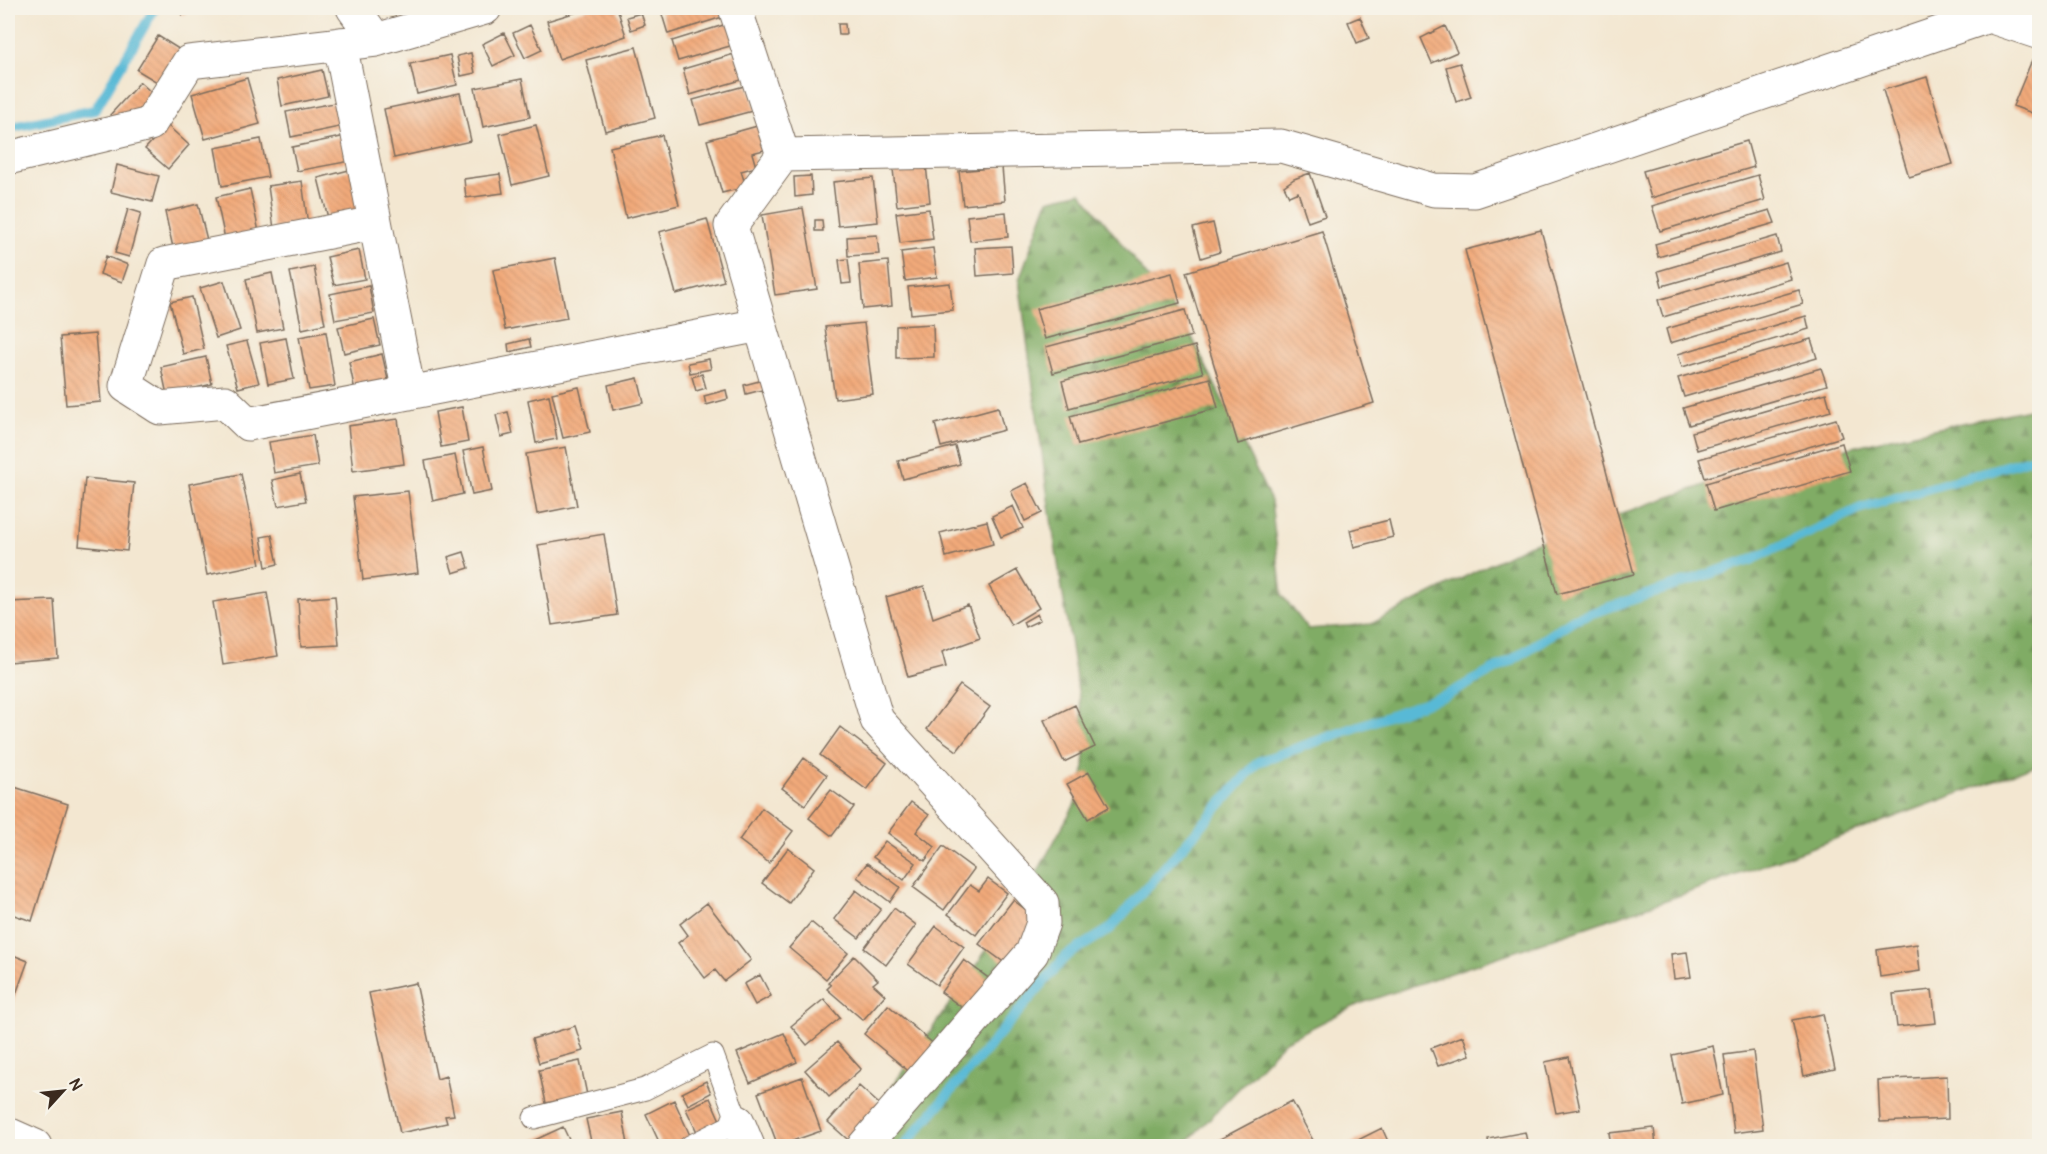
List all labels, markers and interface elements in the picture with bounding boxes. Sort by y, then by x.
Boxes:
north arrow [33,1061,93,1121]
text: N [64,1075,87,1094]

